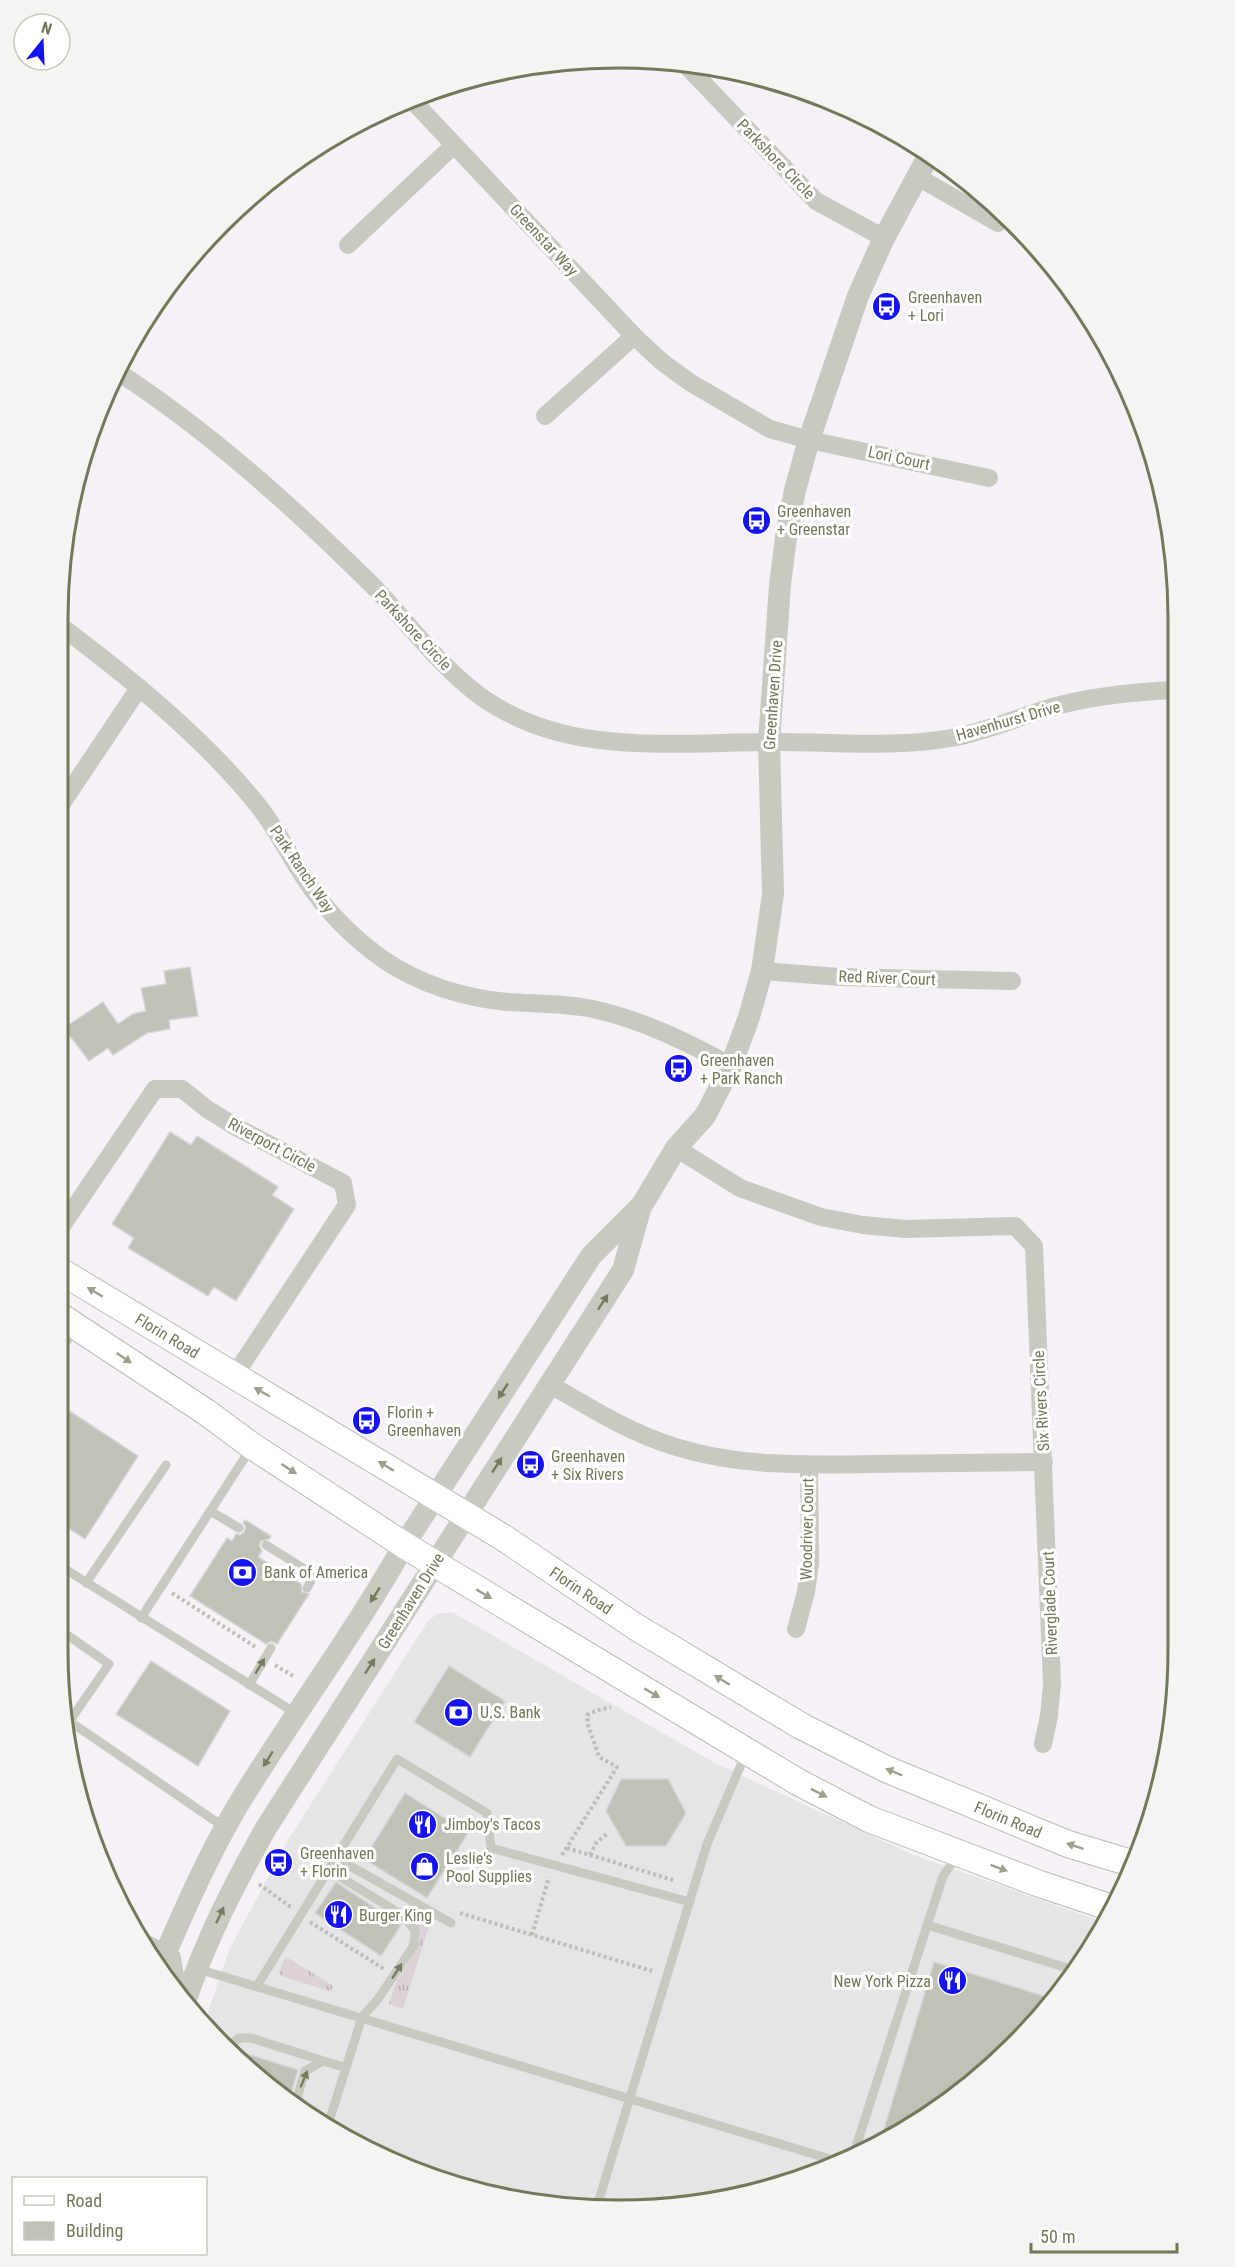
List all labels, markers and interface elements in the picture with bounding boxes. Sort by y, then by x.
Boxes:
north arrow [12,12,72,72]
text: N [39,18,54,39]
street label: Parkshore Circle [733,115,819,203]
street label: Greenstar Way [506,200,582,280]
place label: Greenhaven + Lori [908,288,982,325]
bus stop icon: Greenhaven + Lori [871,290,903,322]
street label: Lori Court [866,442,932,474]
place label: Greenhaven + Greenstar [777,502,851,539]
bus stop icon: Greenhaven + Greenstar [740,504,772,536]
street label: Parkshore Circle [371,586,455,674]
street label: Greenhaven Drive [760,640,786,750]
street label: Havenhurst Drive [954,697,1062,745]
street label: Park Ranch Way [266,822,338,916]
street label: Red River Court [838,967,936,989]
place label: Greenhaven + Park Ranch [700,1051,783,1088]
bus stop icon: Greenhaven + Park Ranch [663,1053,695,1085]
street label: Riverport Circle [225,1114,319,1176]
one-way arrow [87,1286,103,1297]
one-way arrow [597,1293,608,1310]
street label: Florin Road [132,1309,203,1362]
street label: Six Rivers Circle [1029,1350,1053,1452]
one-way arrow [115,1352,131,1364]
one-way arrow [498,1383,509,1400]
one-way arrow [254,1387,270,1398]
place label: Florin + Greenhaven [387,1403,461,1440]
bus stop icon: Florin + Greenhaven [350,1405,382,1437]
place label: Greenhaven + Six Rivers [551,1447,625,1484]
bus stop icon: Greenhaven + Six Rivers [514,1449,546,1481]
one-way arrow [491,1457,502,1474]
one-way arrow [378,1461,394,1472]
one-way arrow [280,1464,297,1475]
street label: Woodriver Court [797,1478,817,1580]
street label: Greenhaven Drive [374,1549,448,1653]
street label: Riverglade Court [1039,1550,1061,1655]
bank icon: Bank of America [227,1556,259,1588]
street label: Florin Road [546,1562,616,1618]
place label: Bank of America [264,1563,368,1582]
one-way arrow [369,1587,381,1603]
one-way arrow [476,1588,492,1599]
one-way arrow [255,1658,266,1674]
one-way arrow [364,1658,376,1674]
one-way arrow [714,1675,731,1685]
one-way arrow [644,1688,660,1699]
bank icon: U.S. Bank [443,1696,475,1728]
place label: U.S. Bank [480,1703,542,1722]
one-way arrow [263,1751,274,1767]
one-way arrow [885,1767,903,1776]
one-way arrow [811,1788,828,1798]
street label: Florin Road [972,1797,1045,1842]
restaurant icon: Jimboy's Tacos [407,1808,439,1840]
place label: Jimboy's Tacos [444,1815,541,1834]
one-way arrow [1066,1841,1084,1850]
place label: Greenhaven + Florin [300,1844,374,1881]
bus stop icon: Greenhaven + Florin [263,1846,295,1878]
place label: Leslie's Pool Supplies [446,1849,532,1886]
shop icon: Leslie's Pool Supplies [409,1851,441,1883]
one-way arrow [990,1864,1008,1874]
restaurant icon: Burger King [322,1899,354,1931]
one-way arrow [215,1905,225,1923]
place label: Burger King [359,1906,432,1925]
one-way arrow [391,1963,402,1979]
restaurant icon: New York Pizza [936,1965,968,1997]
place label: New York Pizza [834,1972,931,1991]
one-way arrow [299,2070,309,2088]
legend [12,2177,207,2255]
text: Road [66,2190,102,2211]
scale bar [1031,2216,1176,2254]
text: Building [66,2220,123,2241]
text: 50 m [1040,2226,1075,2247]

